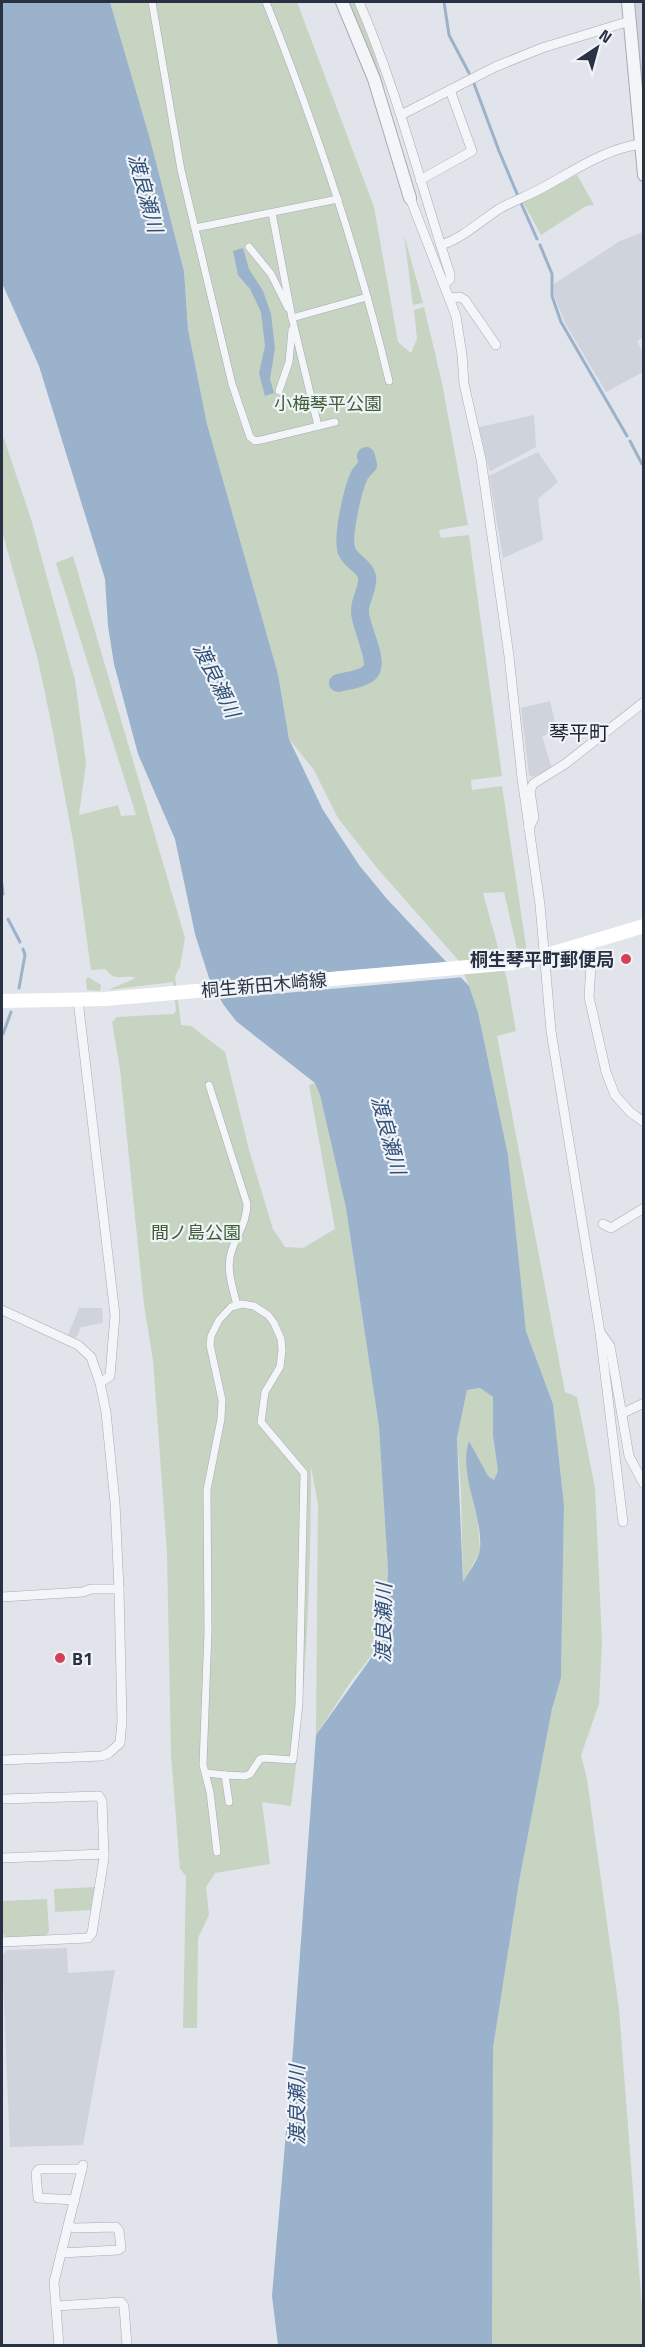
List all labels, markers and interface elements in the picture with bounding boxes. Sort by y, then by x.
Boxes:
north arrow [567,18,627,78]
text: N [594,23,617,49]
water label: 渡良瀬川 [121,150,172,238]
park label: 小梅琴平公園 [274,390,382,417]
water label: 渡良瀬川 [186,637,249,725]
district label: 琴平町 [549,717,609,748]
place label: 桐生琴平町郵便局 [470,946,614,973]
marker: 桐生琴平町郵便局 [619,952,633,966]
street label: 桐生新田木崎線 [200,966,328,1004]
water label: 渡良瀬川 [364,1092,415,1180]
park label: 間ノ島公園 [151,1219,241,1246]
water label: 渡良瀬川 [367,1581,399,1663]
place label: B1 [72,1645,93,1672]
marker: B1 [53,1651,67,1665]
water label: 渡良瀬川 [281,2063,312,2145]

